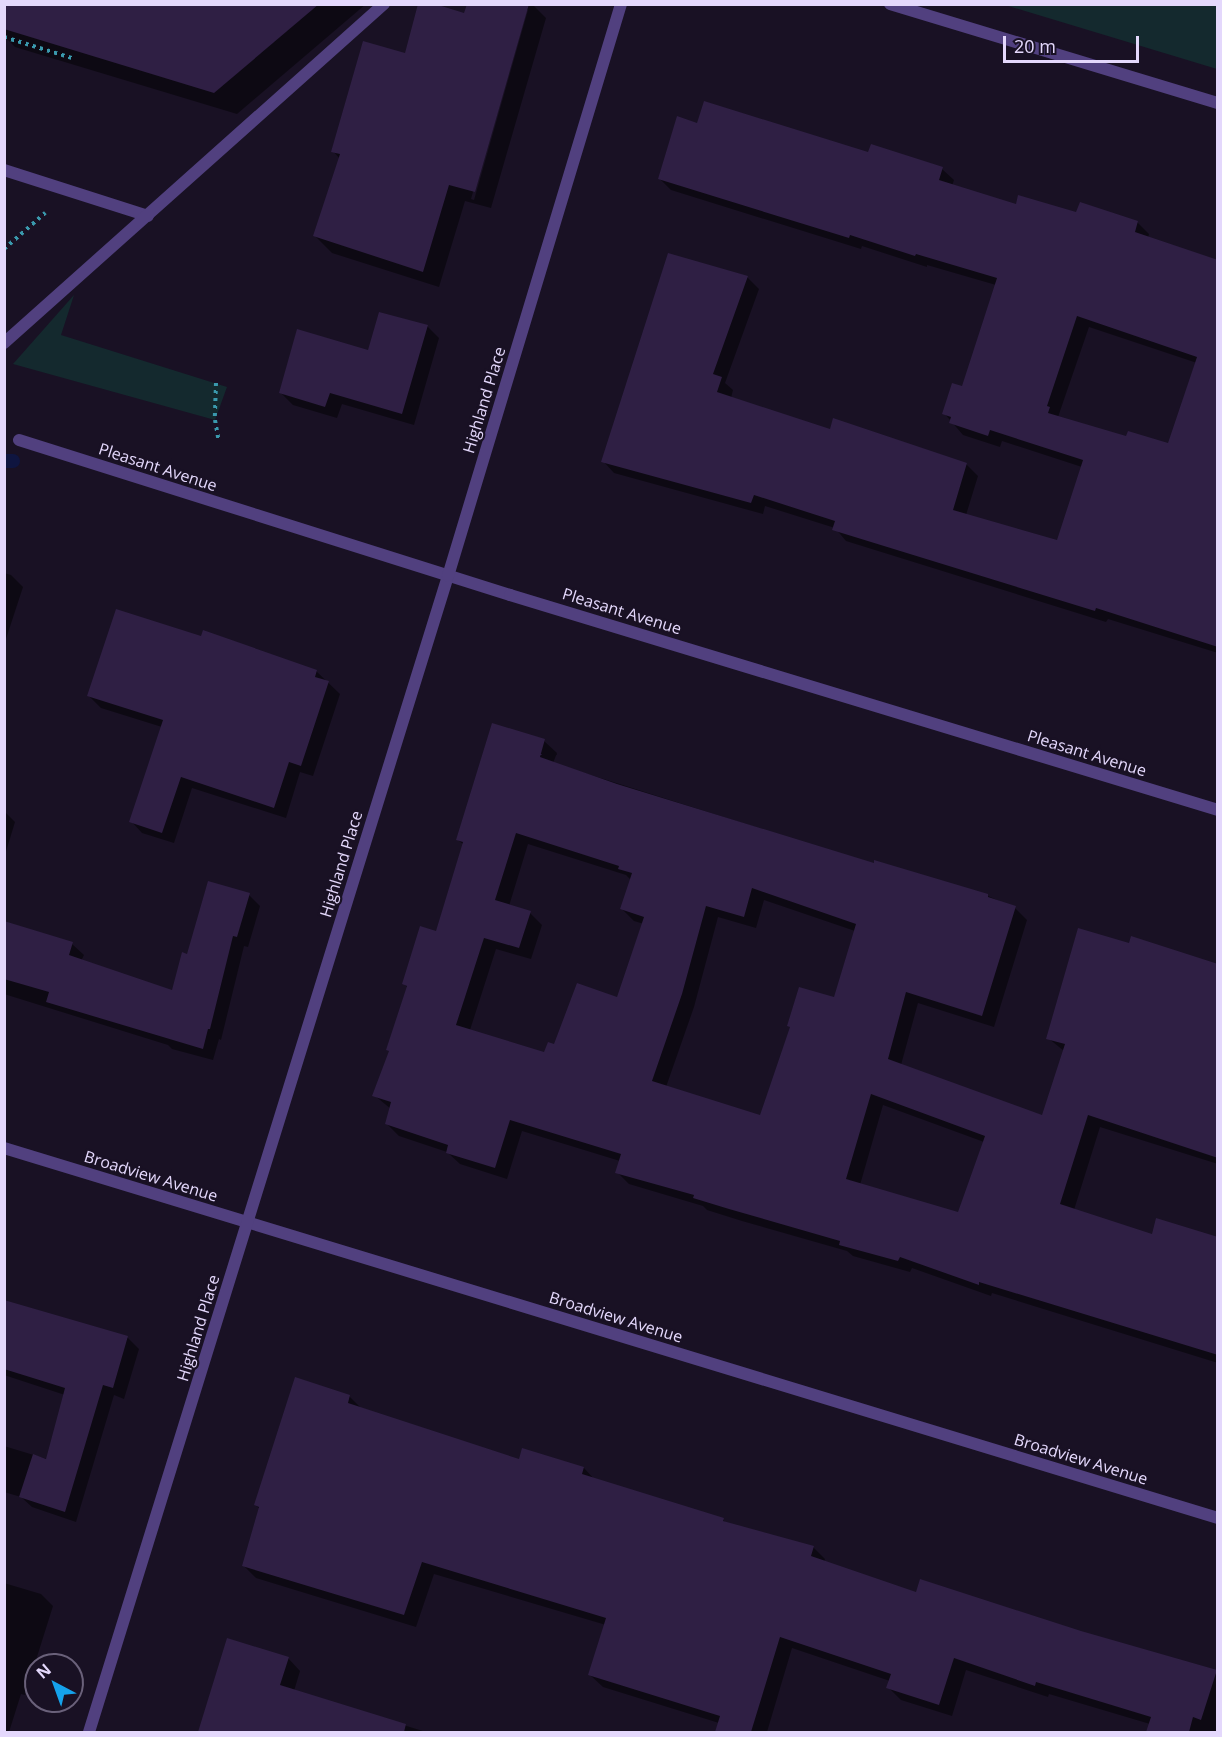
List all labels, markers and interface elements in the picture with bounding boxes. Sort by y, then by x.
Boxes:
scale bar [1006,24,1142,62]
text: 20 m [1014,34,1056,58]
street label: Highland Place [459,344,509,456]
street label: Pleasant Avenue [96,439,220,495]
street label: Pleasant Avenue [560,584,684,638]
street label: Pleasant Avenue [1025,726,1149,780]
street label: Highland Place [316,808,366,920]
street label: Broadview Avenue [82,1147,220,1205]
street label: Highland Place [173,1272,223,1384]
street label: Broadview Avenue [547,1288,685,1346]
street label: Broadview Avenue [1012,1430,1150,1488]
north arrow [24,1653,84,1713]
text: N [31,1658,56,1684]

